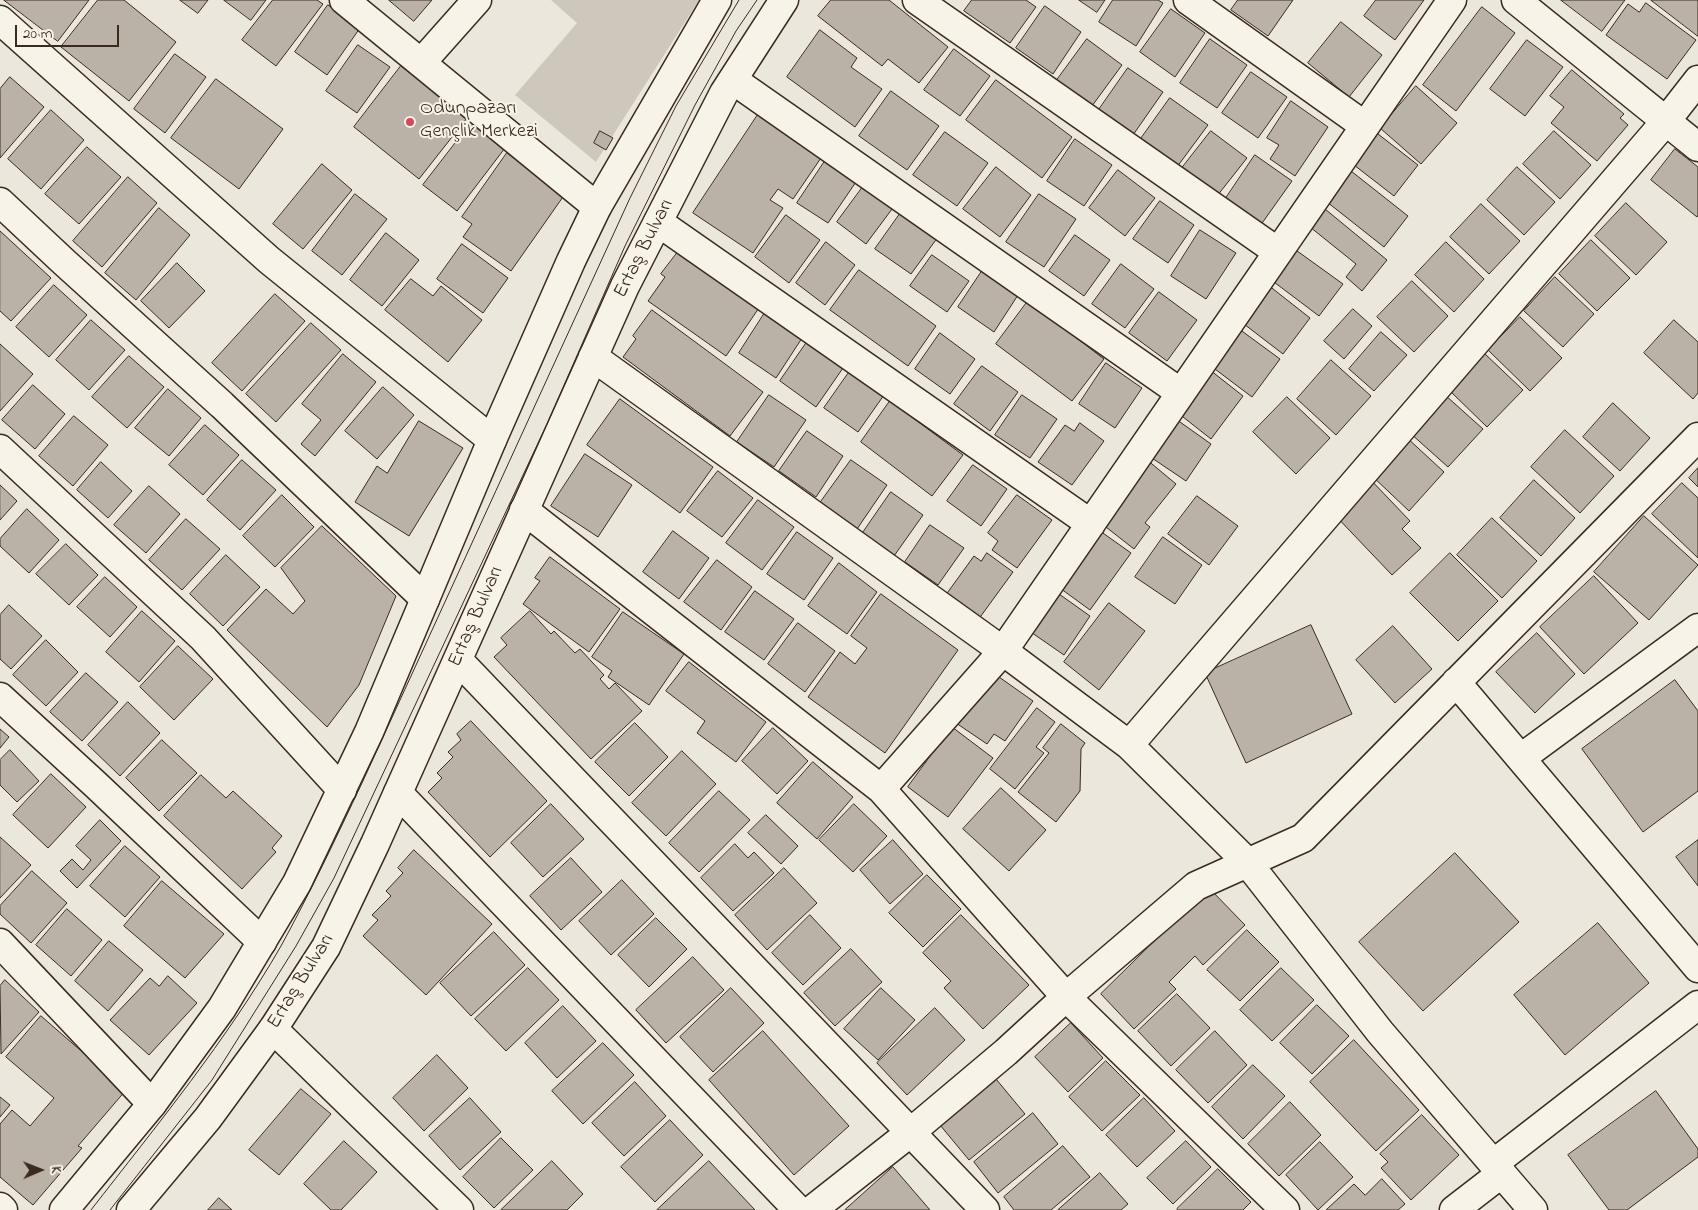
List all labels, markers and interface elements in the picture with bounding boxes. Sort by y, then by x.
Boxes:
scale bar [18,15,121,47]
text: 20 m [23,23,52,45]
place label: Odunpazarı Gençlik Merkezi [420,98,538,145]
marker: Odunpazarı Gençlik Merkezi [404,116,416,128]
street label: Ertaş Bulvarı [610,196,680,302]
street label: Ertaş Bulvarı [444,563,510,671]
street label: Ertaş Bulvarı [263,930,341,1034]
north arrow [15,1145,65,1195]
text: K [45,1166,66,1173]

